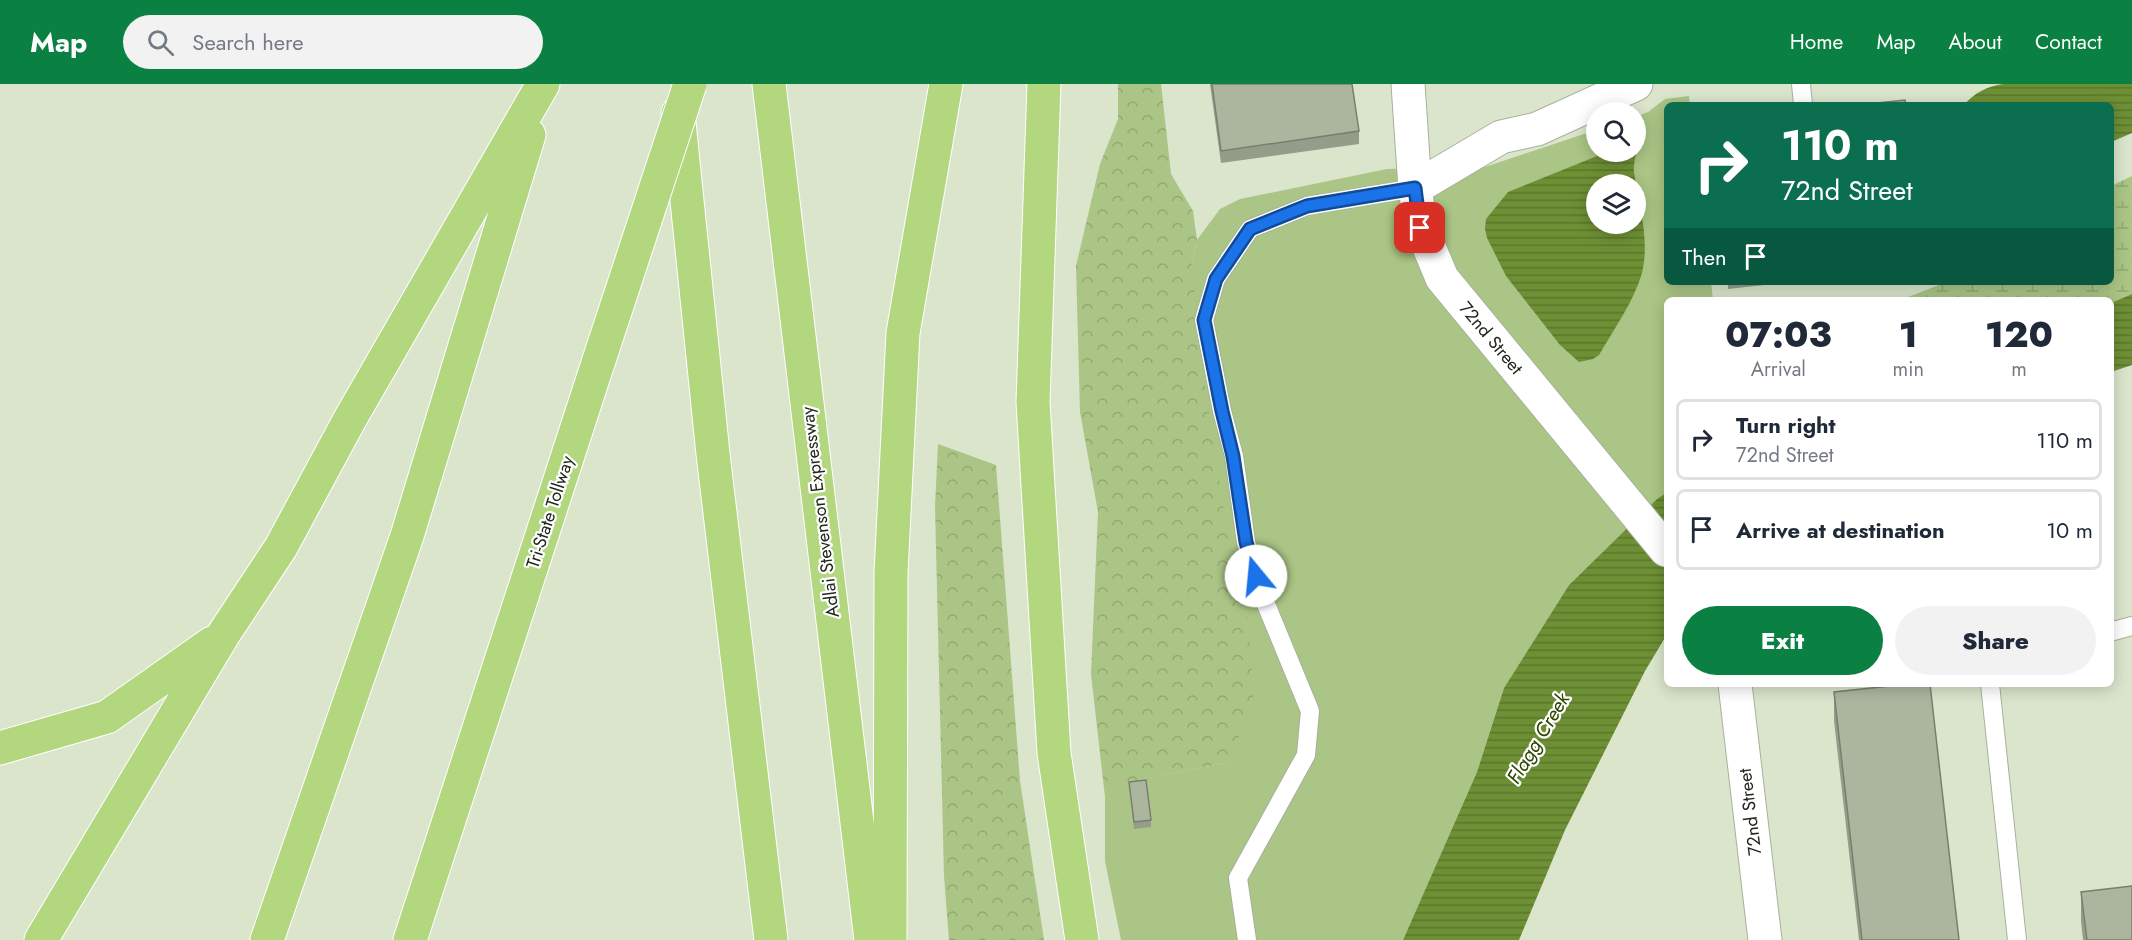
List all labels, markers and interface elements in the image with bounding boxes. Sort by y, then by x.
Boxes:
search box [123,15,543,69]
text: Map [30,22,87,63]
icon: search [144,26,177,59]
text: Search here [192,26,304,58]
text: Home [1790,27,1843,57]
text: Map [1876,27,1916,57]
text: About [1949,27,2002,57]
text: Contact [2035,27,2102,57]
map controls [1586,102,1646,234]
button: search [1586,102,1646,162]
text: 110 m [1781,115,1899,176]
icon: right [1682,126,1760,204]
text: 72nd Street [1781,171,1913,210]
button: layers [1586,174,1646,234]
pin [1394,202,1445,253]
icon: arrive [1403,211,1436,244]
icon: arrive [1739,240,1772,273]
text: Then [1682,241,1727,273]
street label: 72nd Street [1453,296,1530,380]
text: 07:03 [1725,308,1832,360]
text: 1 [1899,308,1918,360]
text: 120 [1985,308,2053,360]
text: Arrival [1751,355,1806,384]
text: min [1893,355,1924,384]
text: m [2011,355,2027,384]
street label: Adlai Stevenson Expressway [794,405,846,619]
text: Turn right [1736,409,1836,441]
icon: right [1685,423,1718,456]
text: 110 m [2036,424,2093,456]
text: 72nd Street [1736,441,1834,470]
street label: Tri-State Tollway [520,452,580,572]
icon: arrive [1685,513,1718,546]
text: Arrive at destination [1736,514,1945,546]
text: 10 m [2046,514,2093,546]
position arrow [1224,544,1288,608]
button: Exit [1682,606,1883,675]
button: Share [1895,606,2096,675]
water label: Flagg Creek [1500,686,1578,789]
street label: 72nd Street [1732,766,1768,857]

